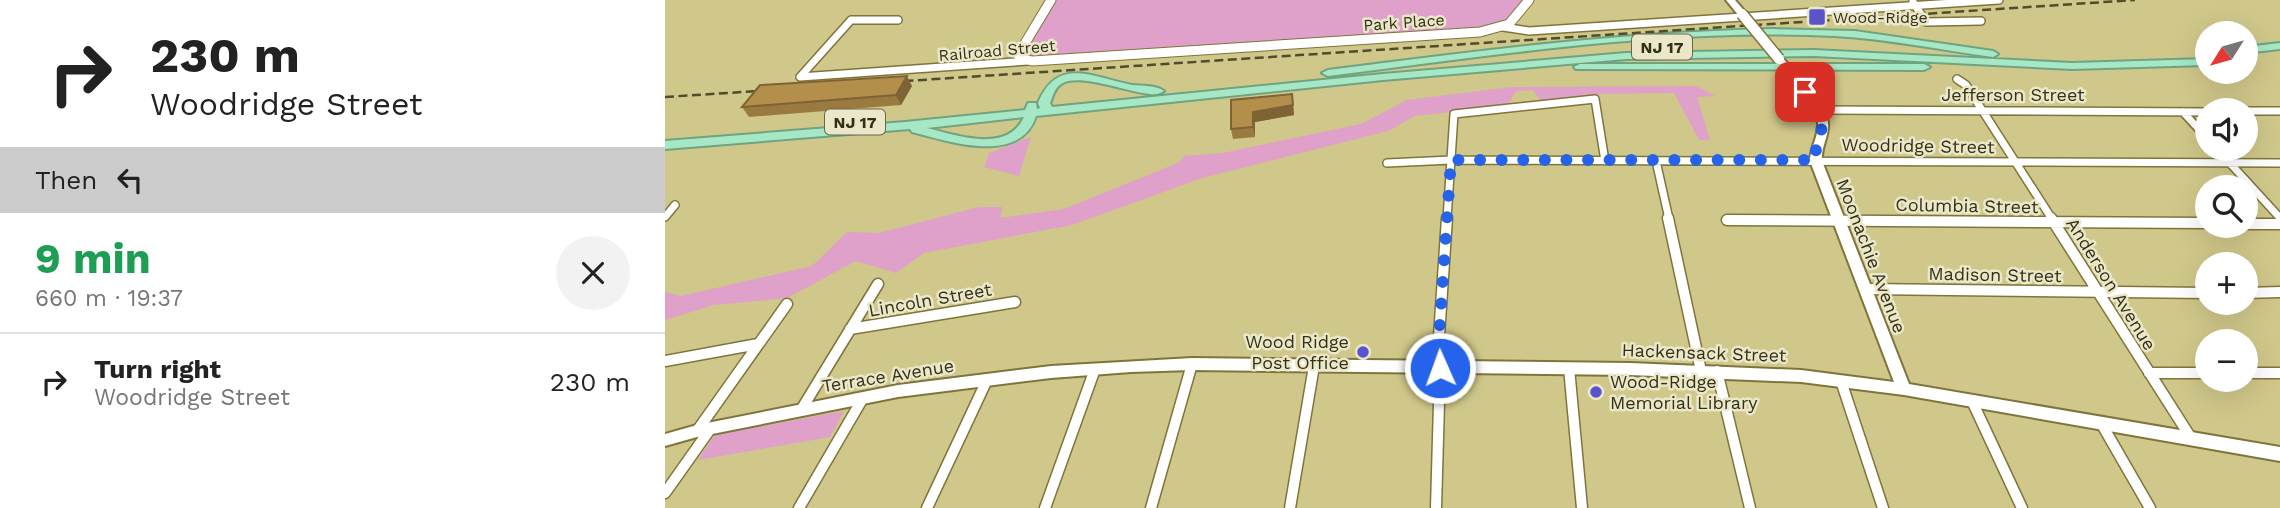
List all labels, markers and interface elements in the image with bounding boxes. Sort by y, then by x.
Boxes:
marker: Wood-Ridge [1807,7,1827,27]
place label: Wood-Ridge [1833,8,1928,27]
street label: Park Place [1363,10,1445,35]
north arrow [2195,21,2257,84]
map controls [2195,21,2258,392]
text: 230 m [150,26,300,84]
icon: right [35,28,126,119]
road number: NJ 17 [1632,34,1692,60]
street label: Railroad Street [938,36,1057,65]
pin [1775,62,1835,122]
icon: arrive [1786,73,1824,111]
street label: Jefferson Street [1941,84,2085,105]
text: Woodridge Street [150,85,422,123]
button: sound [2195,98,2258,161]
road number: NJ 17 [825,110,885,134]
street label: Woodridge Street [1841,134,1995,157]
icon: left [111,161,149,199]
text: Then [35,165,97,195]
button: search [2195,175,2258,238]
street label: Moonachie Avenue [1832,176,1911,336]
street label: Columbia Street [1895,194,2039,217]
street label: Anderson Avenue [2062,214,2161,354]
text: 9 min [35,234,151,283]
button: close [556,236,630,310]
button: + [2195,252,2258,315]
street label: Madison Street [1928,263,2062,286]
street label: Lincoln Street [867,278,994,321]
text: 660 m · 19:37 [35,285,183,312]
button: − [2195,329,2258,392]
place label: Wood Ridge Post Office [1245,331,1349,373]
position arrow [1403,331,1477,405]
street label: Hackensack Street [1621,339,1787,366]
marker: Wood Ridge Post Office [1355,344,1371,360]
text: Turn right [94,354,221,384]
street label: Terrace Avenue [820,355,955,396]
icon: right [35,363,73,401]
text: 230 m [550,367,630,397]
place label: Wood-Ridge Memorial Library [1610,371,1758,413]
text: Woodridge Street [94,384,290,411]
marker: Wood-Ridge Memorial Library [1588,384,1604,400]

